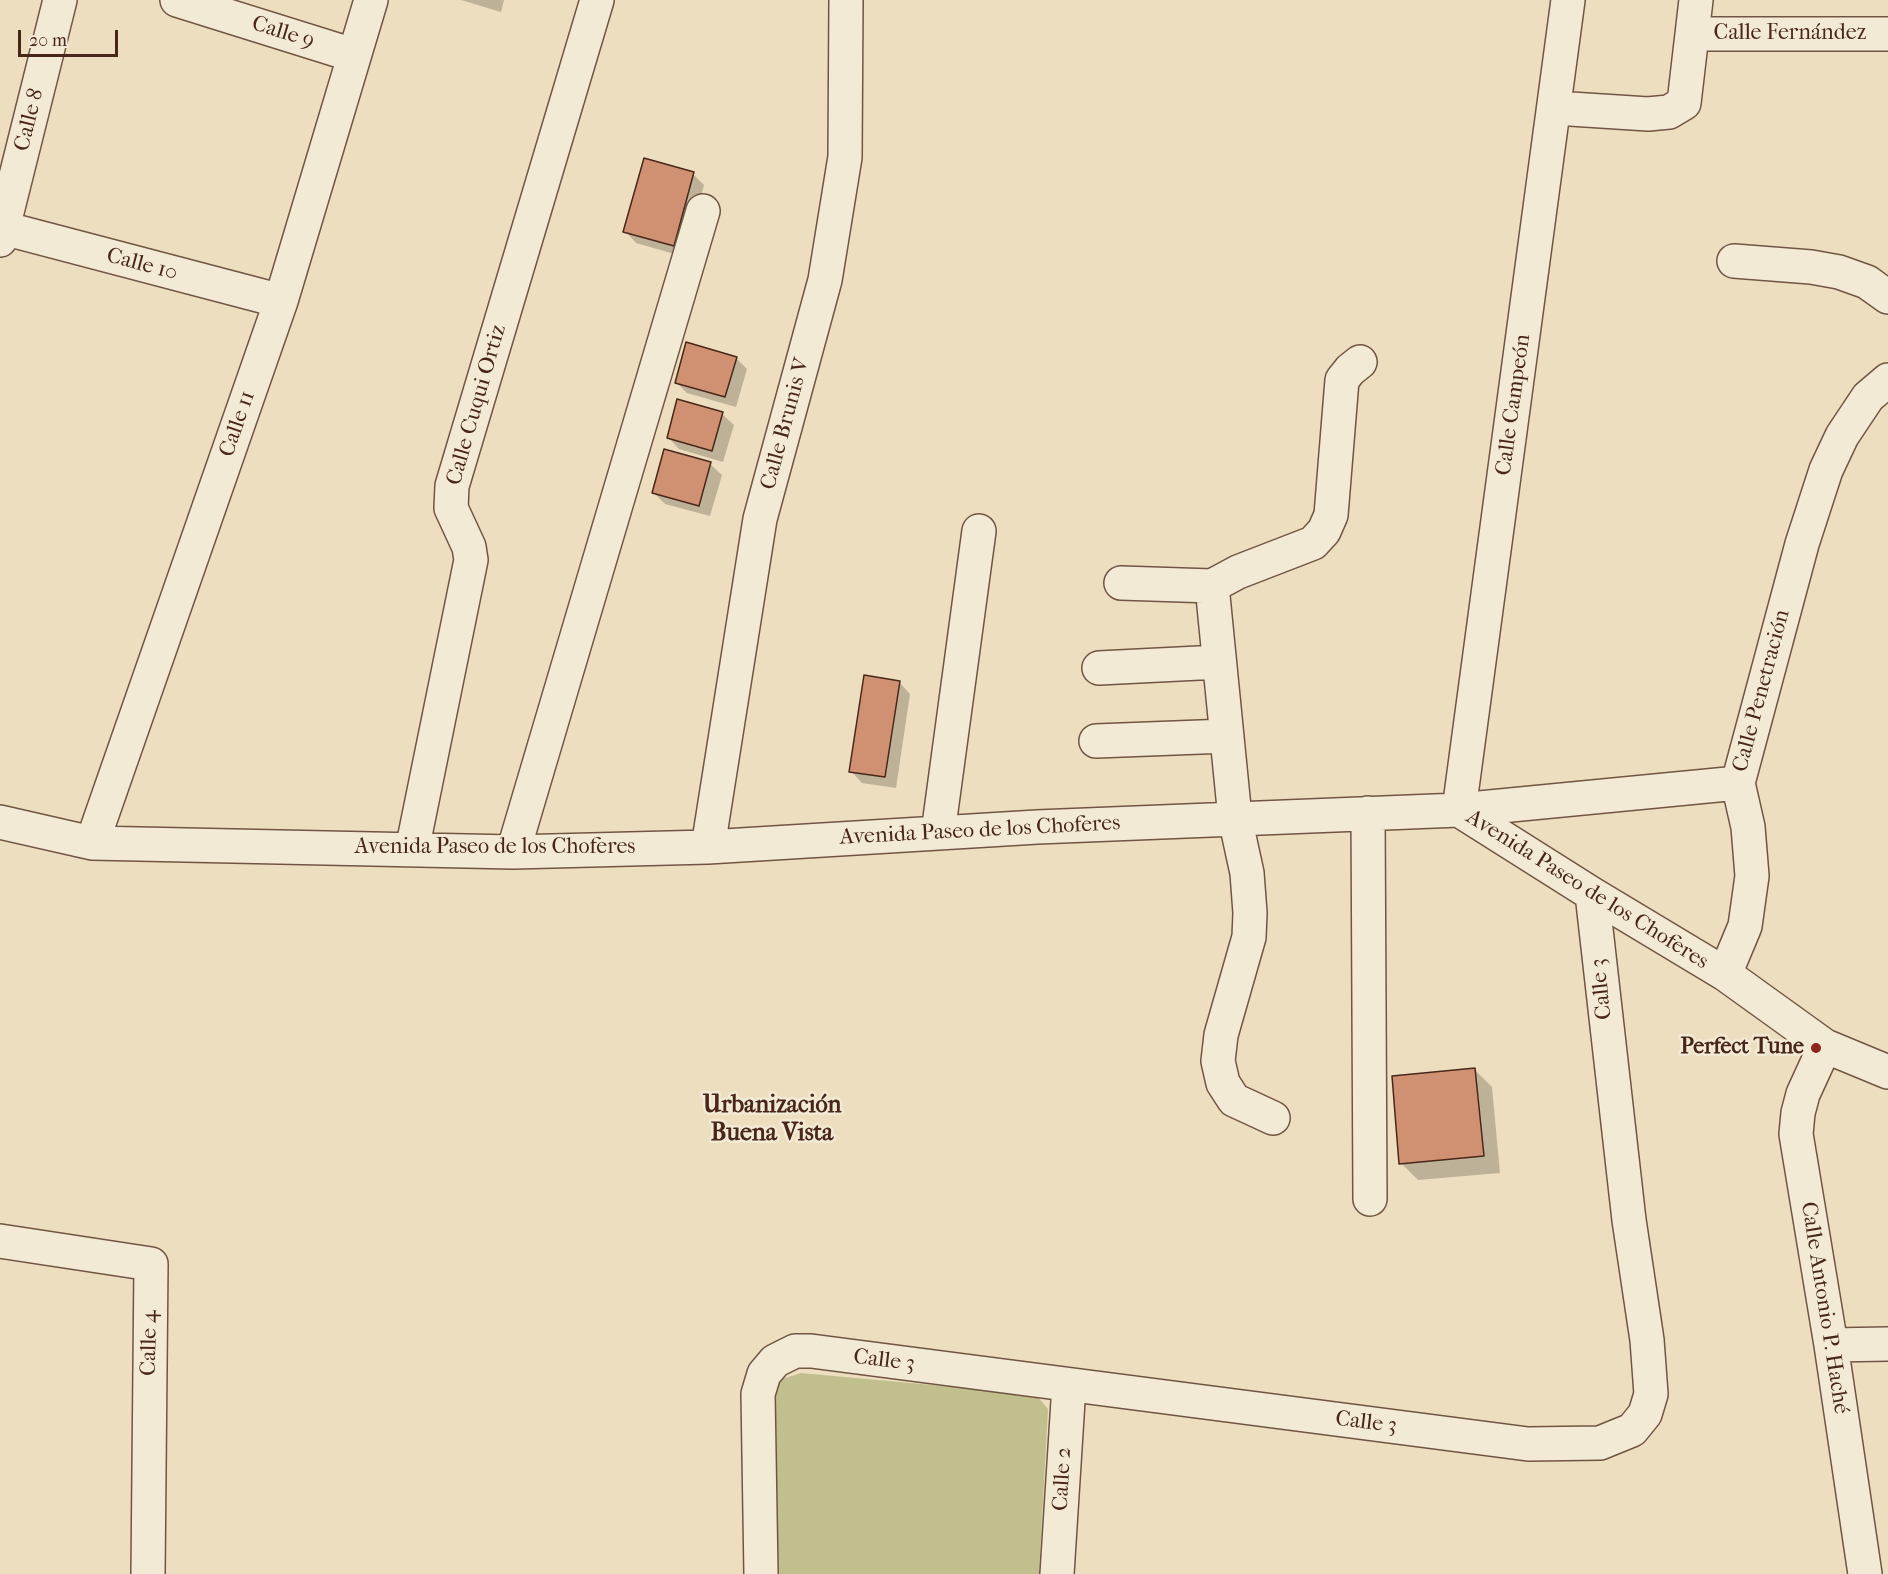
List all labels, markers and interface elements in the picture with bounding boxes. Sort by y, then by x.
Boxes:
street label: Calle 9 [248,11,318,55]
scale bar [21,18,122,56]
street label: Calle Fernández [1714,21,1866,47]
text: 20 m [29,30,67,51]
street label: Calle 8 [9,86,51,154]
street label: Calle 10 [104,243,180,287]
street label: Calle Cuqui Ortiz [441,322,513,488]
street label: Calle Campeón [1491,333,1537,477]
street label: Calle Brunis V [756,355,816,493]
street label: Calle 11 [214,387,262,461]
street label: Calle Penetración [1728,607,1796,775]
street label: Avenida Paseo de los Choferes [1461,804,1713,976]
street label: Avenida Paseo de los Choferes [839,810,1121,852]
street label: Avenida Paseo de los Choferes [355,835,635,861]
street label: Calle 3 [1586,957,1618,1021]
place label: Perfect Tune [1681,1035,1804,1061]
marker: Perfect Tune [1809,1041,1823,1055]
district label: Urbanización Buena Vista [703,1092,841,1148]
street label: Calle Antonio P. Haché [1794,1200,1854,1416]
street label: Calle 4 [136,1310,164,1376]
street label: Calle 3 [852,1344,916,1378]
street label: Calle 3 [1334,1406,1398,1440]
street label: Calle 2 [1048,1446,1078,1512]

